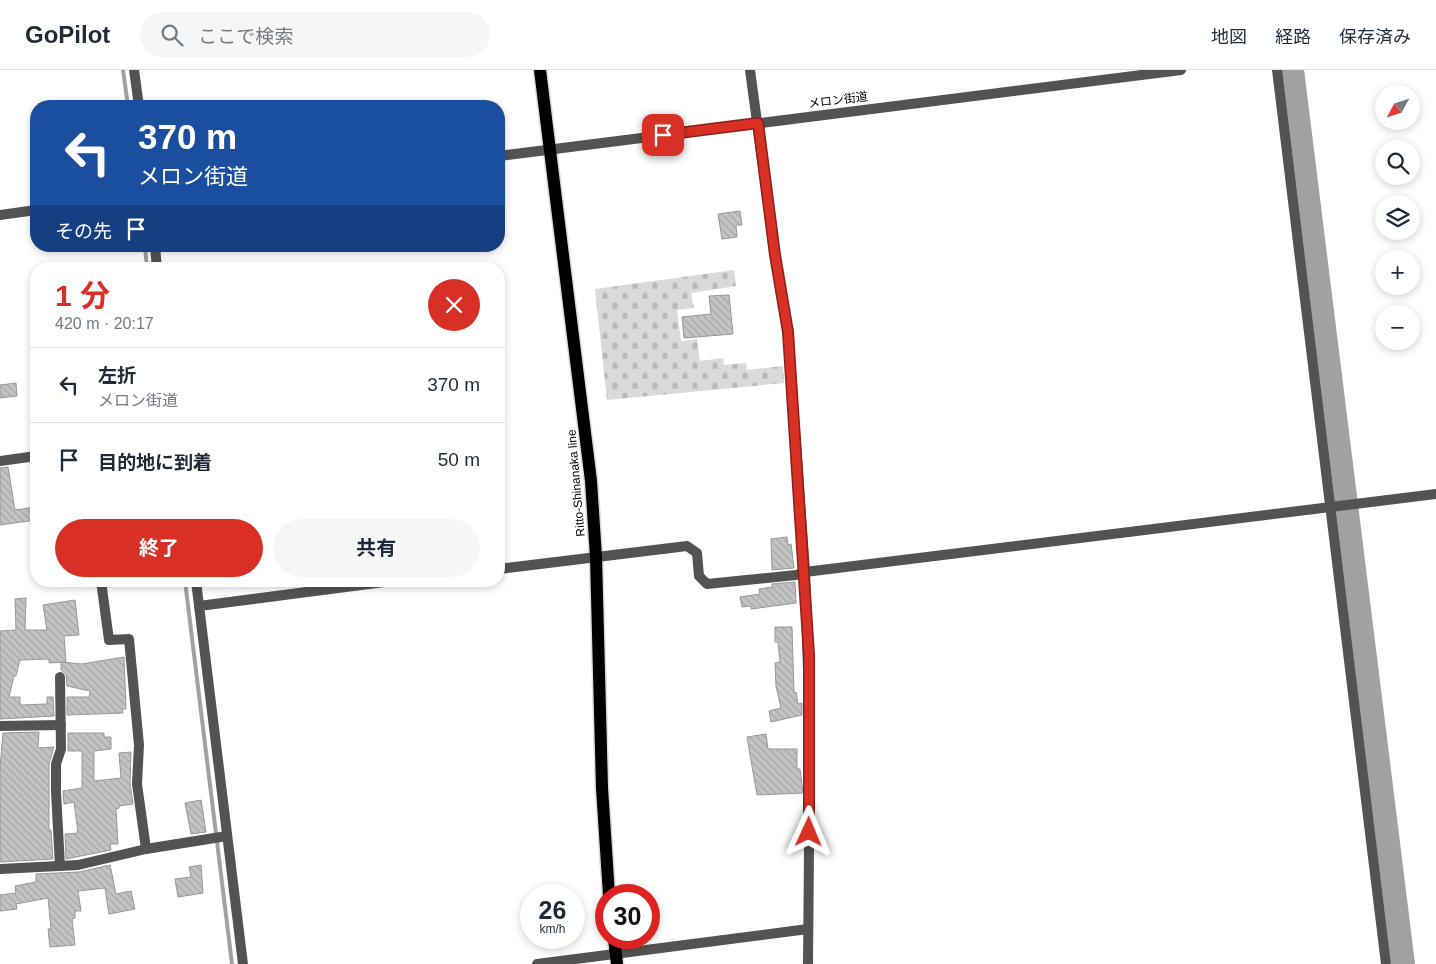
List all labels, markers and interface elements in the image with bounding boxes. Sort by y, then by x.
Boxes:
search box [140,12,490,57]
text: GoPilot [25,21,110,48]
icon: search [158,21,186,49]
text: ここで検索 [198,26,293,47]
text: 地図 [1211,27,1247,47]
text: 経路 [1275,27,1311,47]
text: 保存済み [1339,27,1411,47]
north arrow [1375,85,1420,130]
map controls [1375,85,1420,350]
street label: メロン街道 [807,89,869,111]
pin [642,114,684,156]
text: 370 m [138,117,237,156]
icon: left [55,120,120,185]
icon: arrive [649,121,677,149]
button: search [1375,140,1420,185]
text: メロン街道 [138,164,248,189]
button: layers [1375,195,1420,240]
icon: arrive [122,215,150,243]
text: その先 [55,221,112,242]
button: + [1375,250,1420,295]
text: 1 分 [55,279,110,312]
button: close [428,279,480,331]
button: − [1375,305,1420,350]
text: 420 m · 20:17 [55,315,154,332]
text: 左折 [98,365,136,386]
icon: left [55,371,83,399]
text: 370 m [427,374,480,395]
text: メロン街道 [98,392,178,409]
street label: Ritto-Shinanaka line [564,429,588,537]
icon: arrive [55,446,83,474]
text: 50 m [438,449,480,470]
text: 目的地に到着 [98,452,212,473]
button: 終了 [55,519,263,577]
button: 共有 [273,519,480,577]
position arrow [782,805,834,857]
speed limit sign: 30 [595,884,660,949]
text: 26 [539,896,566,924]
text: km/h [539,922,566,936]

